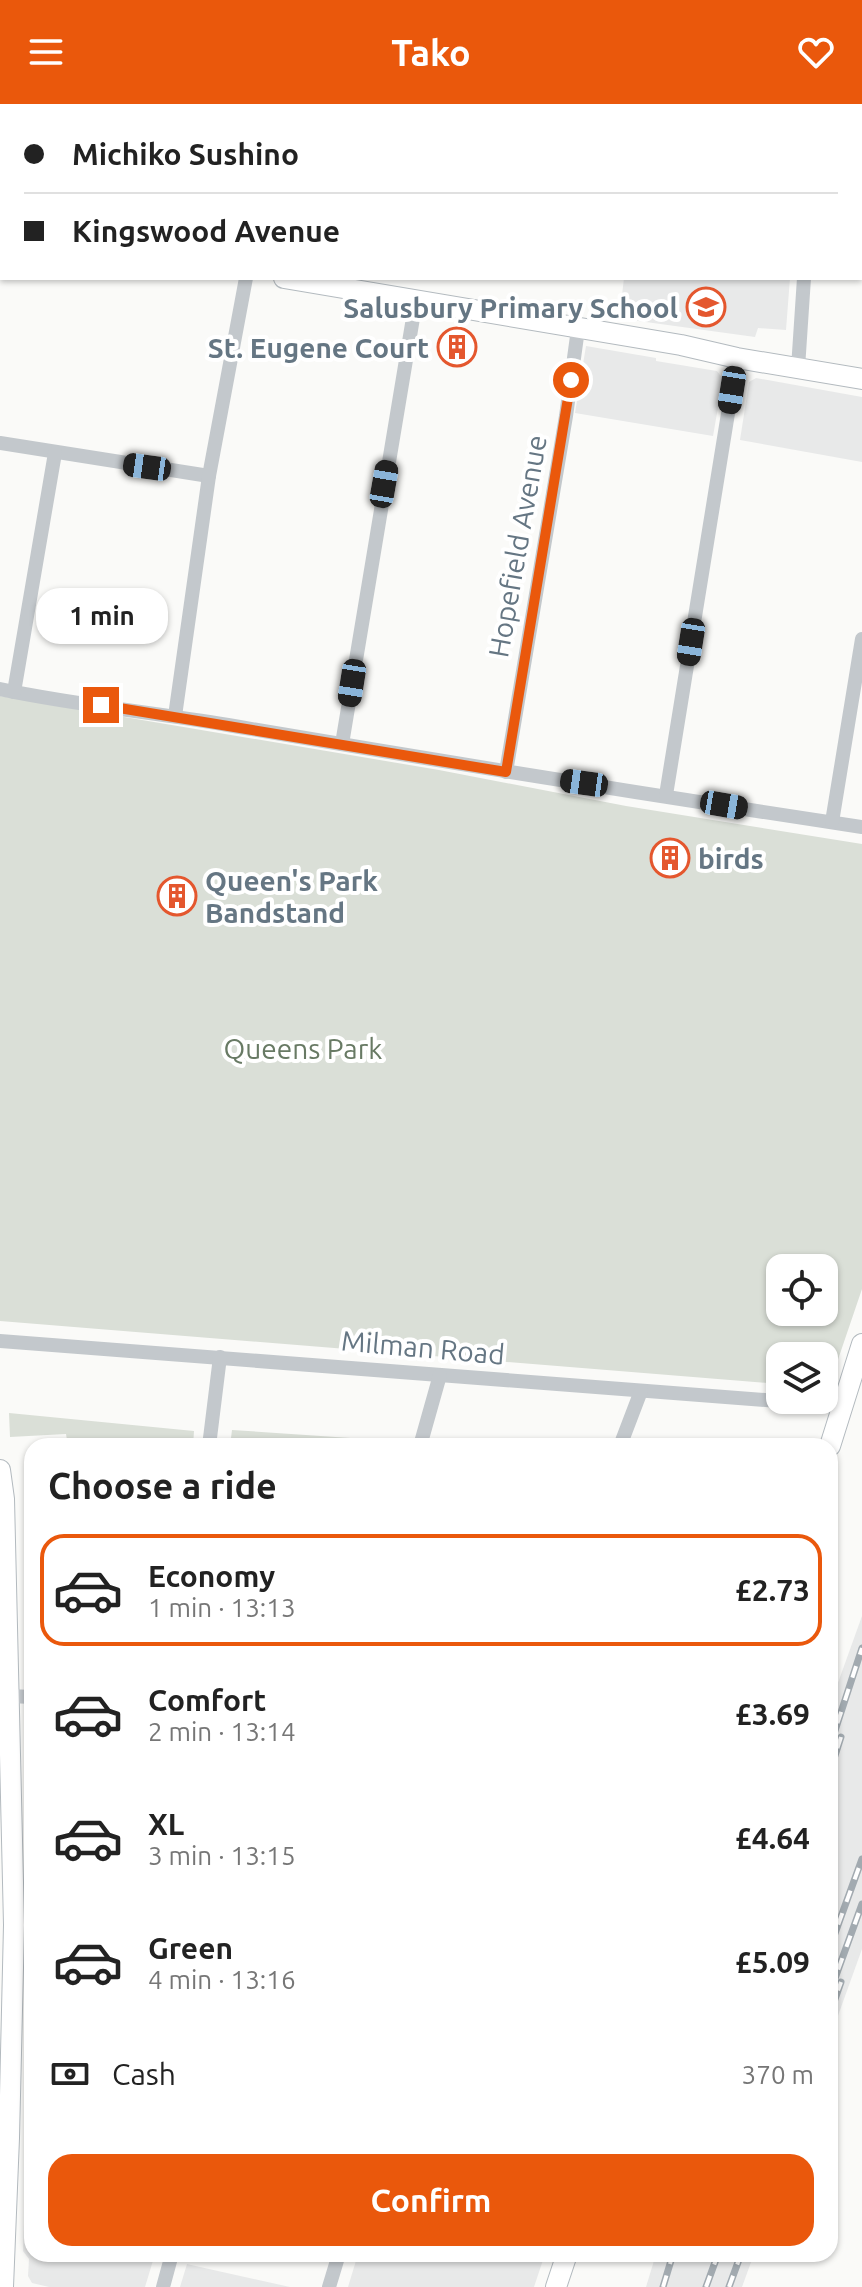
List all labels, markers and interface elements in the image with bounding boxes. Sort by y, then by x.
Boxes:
icon: menu [24,30,68,74]
icon: heart [794,30,838,74]
text: Tako [391,32,471,73]
text: Michiko Sushino [72,137,299,171]
text: Kingswood Avenue [72,214,340,248]
school or university icon: Salusbury Primary School [685,286,727,328]
place label: Salusbury Primary School [343,292,678,323]
building icon: St. Eugene Court [436,326,478,368]
place label: St. Eugene Court [208,332,429,363]
route start [553,362,589,398]
car [716,364,748,416]
street label: Hopefield Avenue [482,432,552,660]
car [122,452,172,482]
car [368,458,400,510]
callout: 1 min [35,589,167,645]
text: 1 min [69,601,135,630]
car [675,616,707,668]
car [336,657,368,709]
route end [83,687,119,723]
car [559,768,609,798]
car [698,789,750,821]
building icon: birds [649,837,691,879]
place label: birds [698,843,764,874]
place label: Queen's Park Bandstand [205,865,378,928]
building icon: Queen's Park Bandstand [156,875,198,917]
park label: Queens Park [224,1033,382,1064]
map controls [766,1254,838,1414]
button: locate [766,1254,838,1326]
street label: Milman Road [340,1324,506,1370]
button: layers [766,1342,838,1414]
text: Choose a ride [48,1465,277,1506]
icon: car [52,1554,124,1626]
text: Economy [148,1559,275,1593]
text: £2.73 [735,1573,810,1607]
text: 1 min · 13:13 [148,1593,296,1622]
icon: car [52,1678,124,1750]
text: Comfort [148,1683,266,1717]
text: £3.69 [735,1697,810,1731]
text: 2 min · 13:14 [148,1717,296,1746]
icon: car [52,1802,124,1874]
text: XL [148,1807,184,1841]
text: £4.64 [735,1821,810,1855]
text: 3 min · 13:15 [148,1841,296,1870]
icon: car [52,1926,124,1998]
text: Green [148,1931,233,1965]
text: £5.09 [735,1945,810,1979]
text: 4 min · 13:16 [148,1965,296,1994]
icon: cash [48,2052,92,2096]
text: Cash [112,2057,176,2091]
text: 370 m [742,2060,814,2089]
button: Confirm [48,2154,814,2246]

